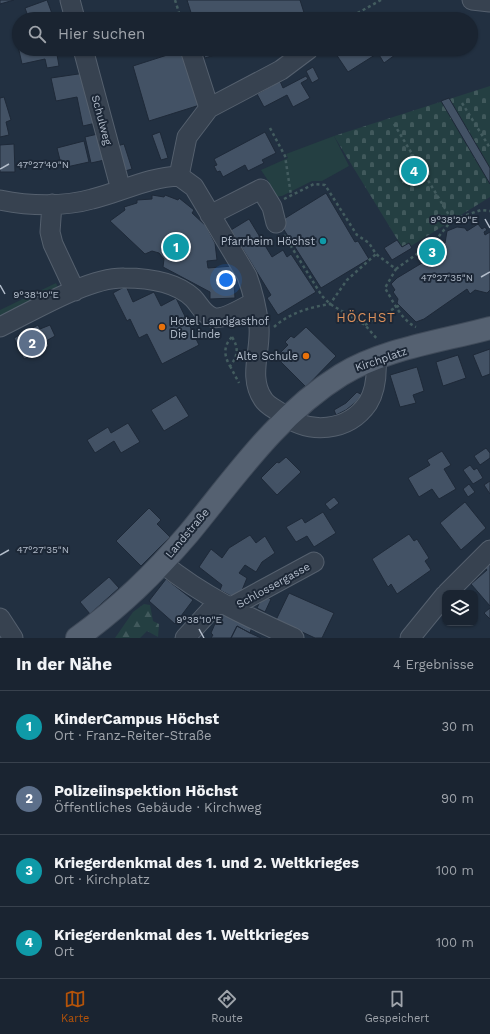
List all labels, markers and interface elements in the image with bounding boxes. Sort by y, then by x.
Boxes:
search box [12,12,478,56]
icon: search [26,23,48,45]
text: Hier suchen [58,25,145,43]
street label: Schulweg [89,94,114,147]
pin: 4 [401,156,427,186]
text: 47°27'40"N [17,159,69,170]
text: 9°38'20"E [430,214,478,225]
pin: 1 [163,232,189,262]
place label: Pfarrheim Höchst [221,235,315,248]
marker: Pfarrheim Höchst [318,236,328,246]
pin: 3 [419,237,445,267]
your location [216,270,236,290]
text: 47°27'35"N [421,272,473,283]
text: 9°38'10"E [13,289,59,300]
district label: HÖCHST [336,310,396,325]
place label: Hotel Landgasthof Die Linde [170,315,269,341]
marker: Hotel Landgasthof Die Linde [157,322,167,332]
pin: 2 [19,328,45,358]
street label: Kirchplatz [353,344,409,374]
place label: Alte Schule [236,350,298,363]
marker: Alte Schule [301,351,311,361]
street label: Landstraße [163,506,212,561]
text: 47°27'35"N [17,544,69,555]
street label: Schlossergasse [234,560,312,611]
map controls [442,590,478,626]
button: layers [442,590,478,626]
text: 9°38'10"E [176,614,222,625]
text: In der Nähe [16,654,112,674]
text: 4 Ergebnisse [393,657,474,672]
text: KinderCampus Höchst [54,710,219,728]
text: 1 [26,719,32,734]
text: 30 m [442,719,474,734]
text: Ort · Franz-Reiter-Straße [54,728,212,743]
text: Polizeiinspektion Höchst [54,782,238,800]
text: 2 [25,791,33,806]
text: 90 m [441,791,474,806]
text: Öffentliches Gebäude · Kirchweg [54,800,262,815]
text: Kriegerdenkmal des 1. und 2. Weltkrieges [54,854,359,872]
text: 3 [25,863,33,878]
text: 100 m [436,863,474,878]
text: Ort · Kirchplatz [54,872,150,887]
text: Kriegerdenkmal des 1. Weltkrieges [54,926,309,944]
text: 4 [25,935,33,950]
text: 100 m [436,935,474,950]
text: Ort [54,944,74,959]
tab: Karte [61,988,89,1025]
tab: Route [211,988,243,1025]
tab: Gespeichert [365,988,429,1025]

